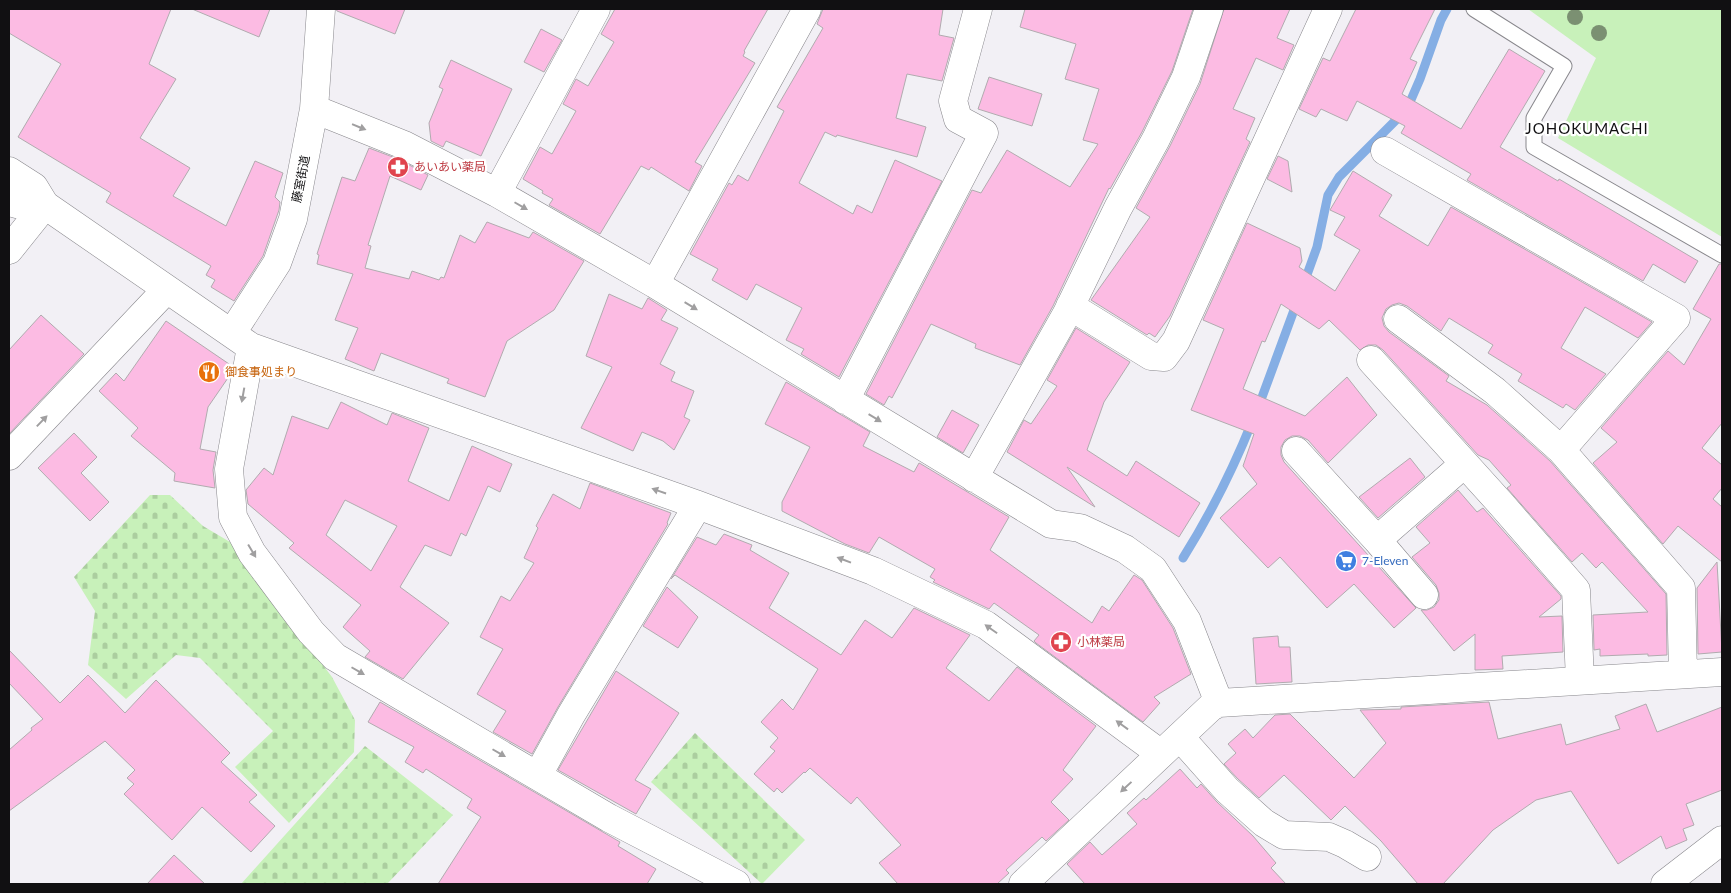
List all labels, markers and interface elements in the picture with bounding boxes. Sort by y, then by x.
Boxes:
district label: JOHOKUMACHI [1525,119,1649,137]
one-way arrow [352,124,366,132]
street label: 藤室街道 [289,154,312,204]
pharmacy icon: あいあい薬局 [386,155,410,179]
place label: あいあい薬局 [414,159,486,174]
one-way arrow [514,202,527,211]
one-way arrow [684,302,697,311]
restaurant icon: 御食事処まり [197,360,221,384]
place label: 御食事処まり [225,364,297,379]
one-way arrow [238,387,246,403]
one-way arrow [868,413,881,422]
one-way arrow [36,415,48,427]
one-way arrow [651,487,666,495]
one-way arrow [247,545,256,558]
supermarket icon: 7-Eleven [1334,549,1358,573]
place label: 7-Eleven [1362,553,1408,568]
one-way arrow [836,556,851,564]
one-way arrow [984,624,998,634]
pharmacy icon: 小林薬局 [1049,630,1073,654]
place label: 小林薬局 [1077,634,1125,649]
one-way arrow [352,667,365,676]
one-way arrow [1115,720,1129,730]
one-way arrow [492,749,505,758]
one-way arrow [1120,781,1132,793]

